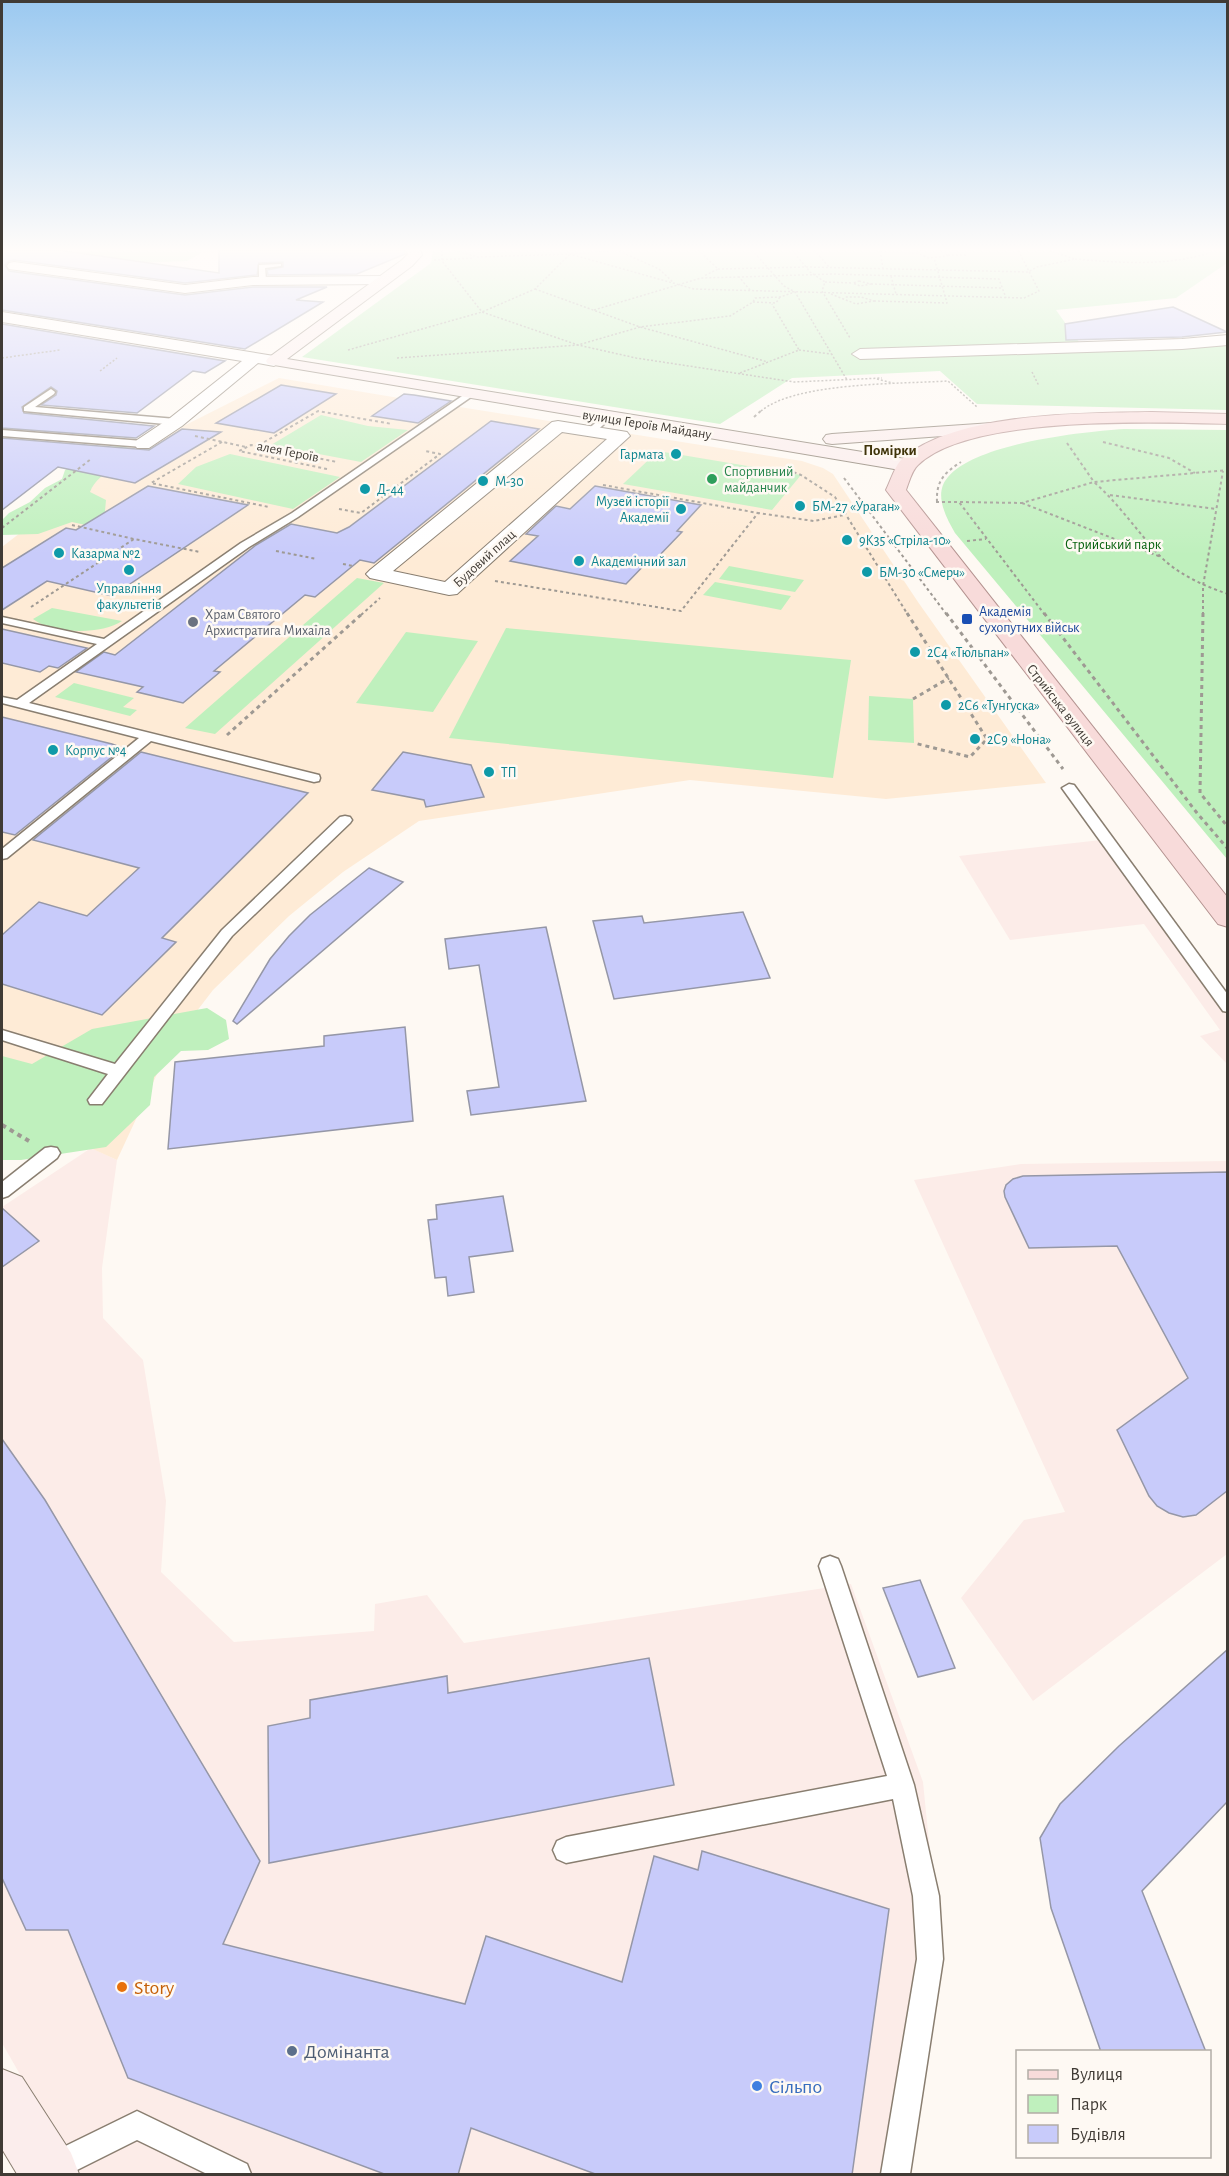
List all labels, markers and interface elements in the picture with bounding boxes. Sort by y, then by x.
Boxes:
street label: вулиця Героїв Майдану [581,408,712,442]
street label: алея Героїв [256,439,320,465]
district label: Помірки [863,443,917,458]
marker: Гармата [669,447,683,461]
place label: Гармата [620,448,665,462]
place label: Спортивний майданчик [724,465,793,495]
marker: Спортивний майданчик [705,472,719,486]
marker: М-30 [476,474,490,488]
place label: М-30 [495,475,524,489]
marker: Д-44 [358,482,372,496]
place label: Д-44 [377,483,404,497]
place label: Музей історії Академії [596,495,670,525]
marker: БМ-27 «Ураган» [793,499,807,513]
place label: БМ-27 «Ураган» [812,500,900,514]
marker: Музей історії Академії [674,502,688,516]
street label: Будовий плац [451,527,519,590]
marker: 9К35 «Стріла-10» [840,533,854,547]
place label: 9К35 «Стріла-10» [859,534,951,548]
park label: Стрийський парк [1065,538,1162,552]
marker: Казарма №2 [52,546,66,560]
place label: Казарма №2 [71,547,140,561]
marker: Академічний зал [572,554,586,568]
place label: Академічний зал [591,555,686,569]
marker: Управління факультетів [122,563,136,577]
marker: БМ-30 «Смерч» [860,565,874,579]
place label: БМ-30 «Смерч» [879,566,965,580]
place label: Управління факультетів [96,582,162,612]
place label: Академія сухопутних військ [979,605,1080,635]
place label: Храм Святого Архистратига Михаїла [205,608,331,638]
marker: Академія сухопутних військ [960,612,974,626]
marker: Храм Святого Архистратига Михаїла [186,615,200,629]
marker: 2С4 «Тюльпан» [908,645,922,659]
place label: 2С4 «Тюльпан» [927,646,1010,660]
street label: Стрийська вулиця [1024,662,1097,749]
marker: 2С6 «Тунгуска» [939,698,953,712]
place label: 2С6 «Тунгуска» [958,699,1040,713]
marker: 2С9 «Нона» [968,732,982,746]
place label: 2С9 «Нона» [987,733,1051,747]
marker: Корпус №4 [46,743,60,757]
place label: Корпус №4 [65,744,127,758]
marker: ТП [482,765,496,779]
place label: ТП [501,766,517,780]
place label: Story [134,1978,175,1998]
marker: Story [115,1980,129,1994]
place label: Домінанта [304,2042,390,2062]
marker: Домінанта [285,2044,299,2058]
legend [1016,2050,1211,2158]
text: Вулиця [1070,2066,1123,2084]
place label: Сільпо [769,2077,822,2097]
marker: Сільпо [750,2079,764,2093]
text: Парк [1070,2096,1108,2114]
text: Будівля [1070,2126,1126,2144]

